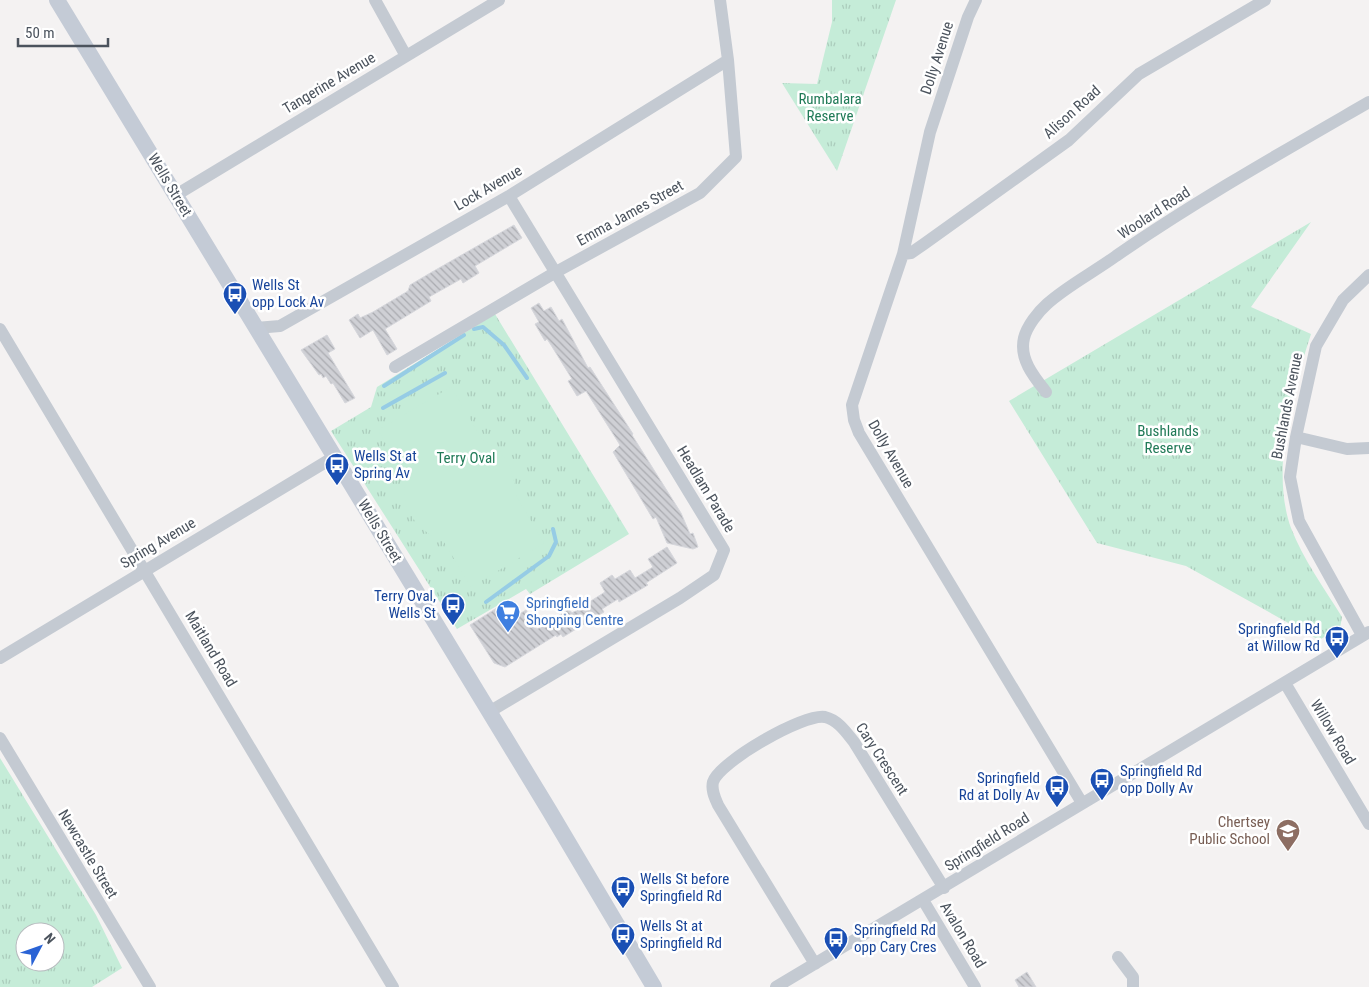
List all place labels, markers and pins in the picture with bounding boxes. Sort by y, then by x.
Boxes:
place label: Wells St opp Lock Av [252,276,325,311]
bus stop icon: Wells St opp Lock Av [222,281,248,315]
place label: Wells St at Spring Av [354,447,417,482]
bus stop icon: Wells St at Spring Av [324,452,350,486]
place label: Terry Oval, Wells St [374,587,436,622]
bus stop icon: Terry Oval, Wells St [440,592,466,626]
place label: Springfield Shopping Centre [526,594,624,629]
supermarket icon: Springfield Shopping Centre [495,599,521,633]
place label: Springfield Rd at Willow Rd [1238,620,1320,655]
bus stop icon: Springfield Rd at Willow Rd [1324,625,1350,659]
place label: Springfield Rd opp Dolly Av [1120,762,1202,797]
bus stop icon: Springfield Rd opp Dolly Av [1089,767,1115,801]
place label: Springfield Rd at Dolly Av [959,769,1041,804]
bus stop icon: Springfield Rd at Dolly Av [1044,774,1070,808]
place label: Chertsey Public School [1189,813,1270,848]
school or university icon: Chertsey Public School [1275,818,1301,852]
place label: Wells St before Springfield Rd [640,870,729,905]
bus stop icon: Wells St before Springfield Rd [610,875,636,909]
place label: Wells St at Springfield Rd [640,917,722,952]
place label: Springfield Rd opp Cary Cres [854,921,937,956]
bus stop icon: Wells St at Springfield Rd [610,922,636,956]
bus stop icon: Springfield Rd opp Cary Cres [823,926,849,960]

